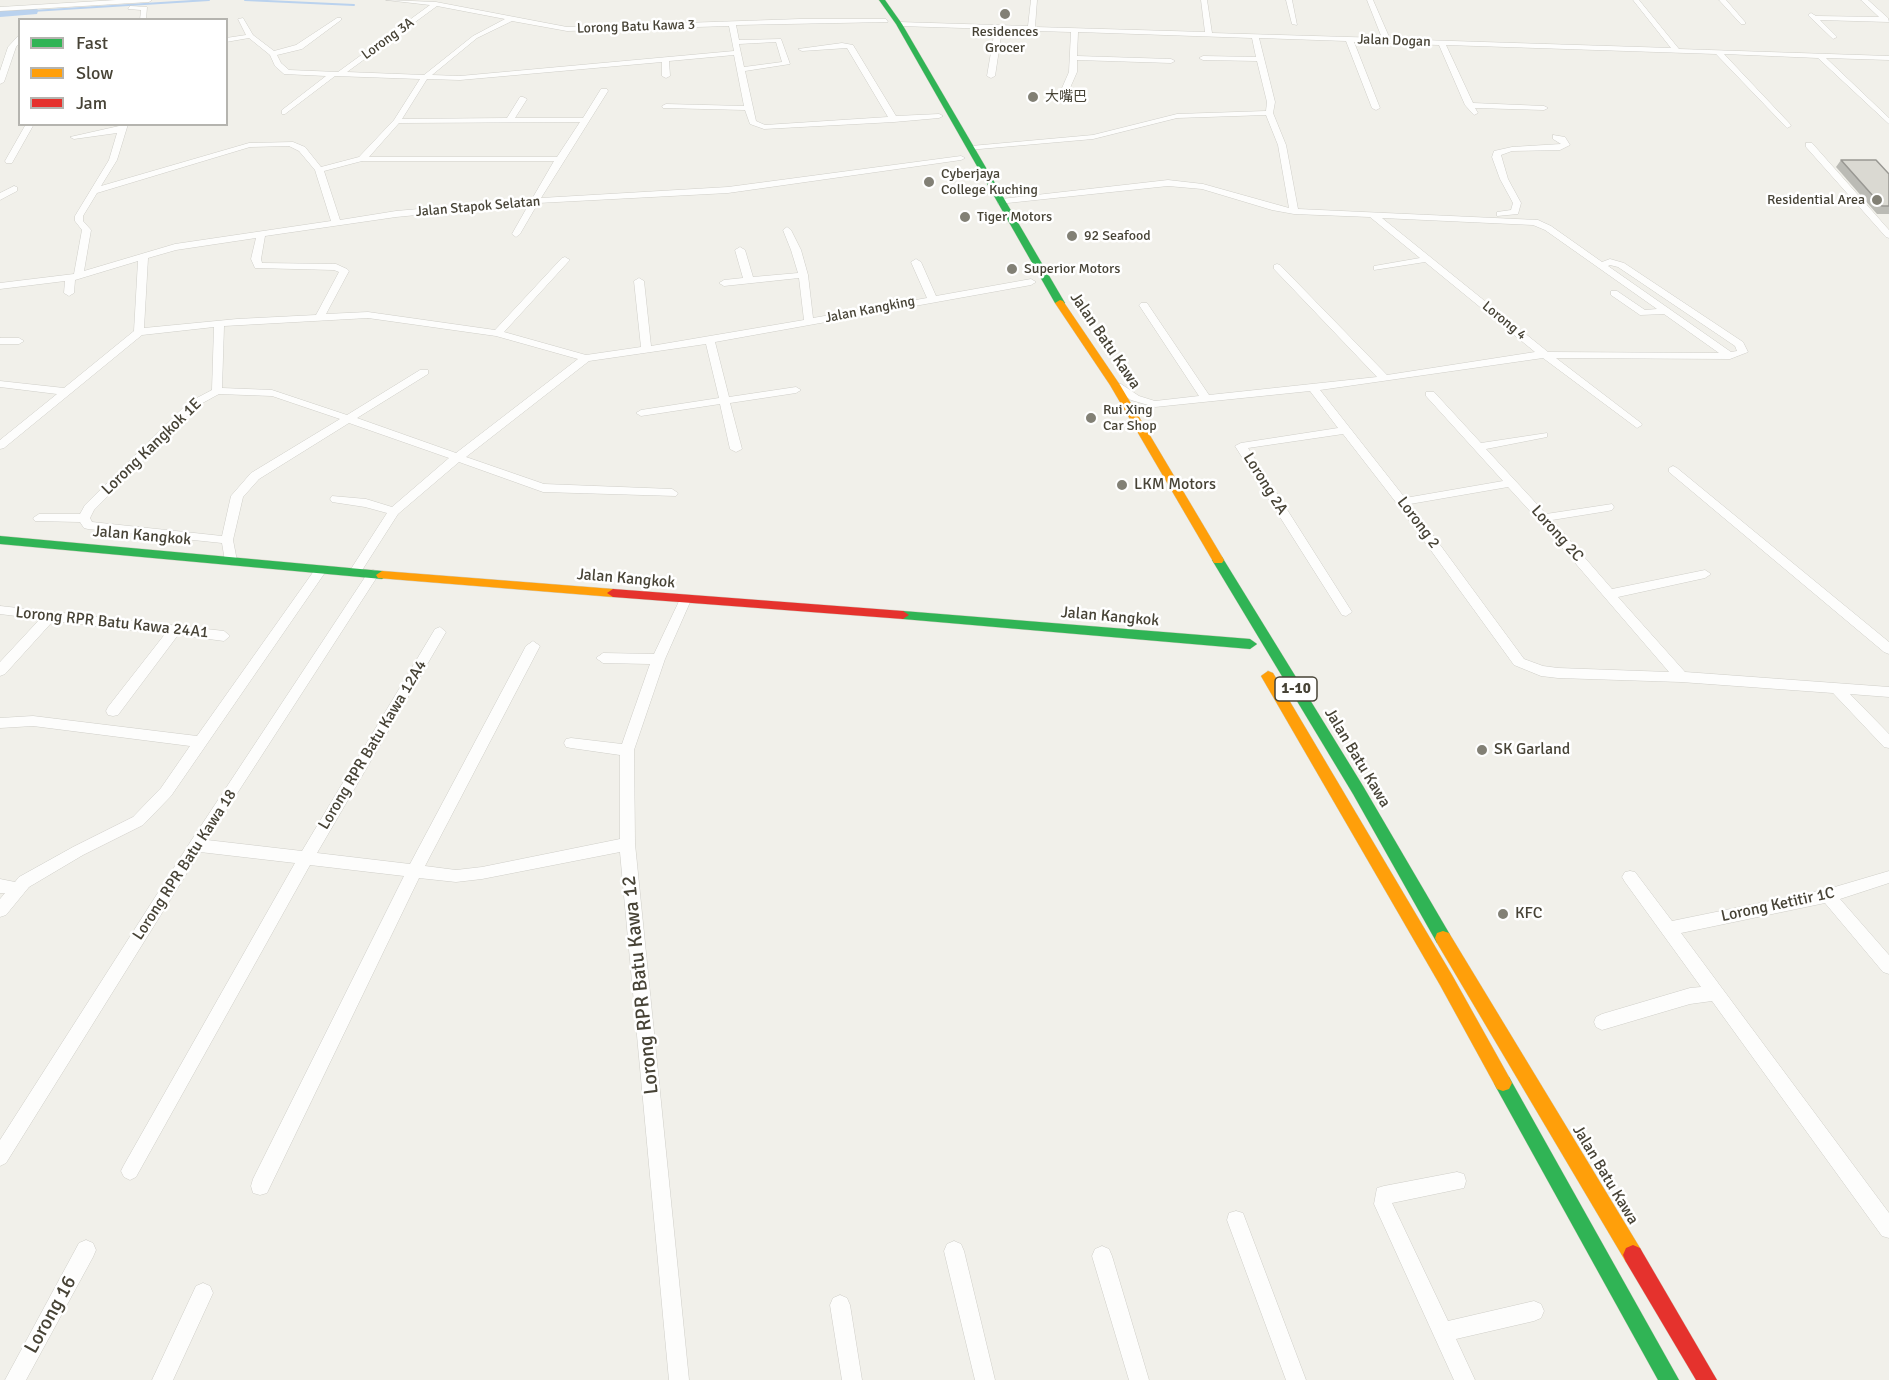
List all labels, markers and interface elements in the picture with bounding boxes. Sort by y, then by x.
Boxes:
marker: Residences Grocer [998,7,1012,21]
street label: Lorong 3A [359,14,417,64]
street label: Lorong Batu Kawa 3 [576,17,696,37]
legend [18,18,228,126]
place label: Residences Grocer [972,24,1038,56]
street label: Jalan Dogan [1357,31,1431,51]
text: Fast [76,32,108,54]
text: Slow [76,62,113,84]
place label: 大嘴巴 [1045,89,1087,105]
marker: 大嘴巴 [1026,90,1040,104]
text: Jam [76,92,107,114]
place label: Cyberjaya College Kuching [941,166,1038,198]
marker: Cyberjaya College Kuching [922,175,936,189]
place label: Residential Area [1767,192,1865,208]
street label: Jalan Stapok Selatan [415,193,541,221]
marker: Residential Area [1870,193,1884,207]
place label: Tiger Motors [977,209,1052,225]
marker: Tiger Motors [958,210,972,224]
place label: 92 Seafood [1084,228,1151,244]
marker: 92 Seafood [1065,229,1079,243]
place label: Superior Motors [1024,261,1120,277]
marker: Superior Motors [1005,262,1019,276]
street label: Jalan Batu Kawa [1066,289,1144,393]
street label: Jalan Kangking [824,293,916,327]
street label: Lorong 4 [1478,298,1530,344]
street label: Lorong Kangkok 1E [98,395,206,499]
place label: Rui Xing Car Shop [1103,402,1157,434]
marker: Rui Xing Car Shop [1084,411,1098,425]
street label: Lorong 2A [1239,450,1291,518]
place label: LKM Motors [1134,475,1216,495]
marker: LKM Motors [1115,478,1129,492]
street label: Lorong 2 [1392,493,1444,553]
street label: Lorong 2C [1527,502,1587,566]
street label: Jalan Kangkok [92,522,192,550]
street label: Jalan Kangkok [576,565,676,593]
street label: Lorong RPR Batu Kawa 24A1 [14,603,210,643]
street label: Jalan Kangkok [1060,603,1160,631]
street label: Lorong RPR Batu Kawa 12A4 [315,657,431,833]
road number: 1-10 [1275,677,1317,701]
street label: Jalan Batu Kawa [1320,705,1394,811]
place label: SK Garland [1494,740,1570,760]
marker: SK Garland [1475,743,1489,757]
street label: Lorong RPR Batu Kawa 18 [129,786,241,944]
street label: Lorong RPR Batu Kawa 12 [618,874,664,1096]
street label: Lorong Ketitir 1C [1719,884,1837,926]
place label: KFC [1515,904,1542,924]
marker: KFC [1496,907,1510,921]
street label: Jalan Batu Kawa [1568,1122,1642,1228]
street label: Lorong 16 [20,1272,82,1358]

